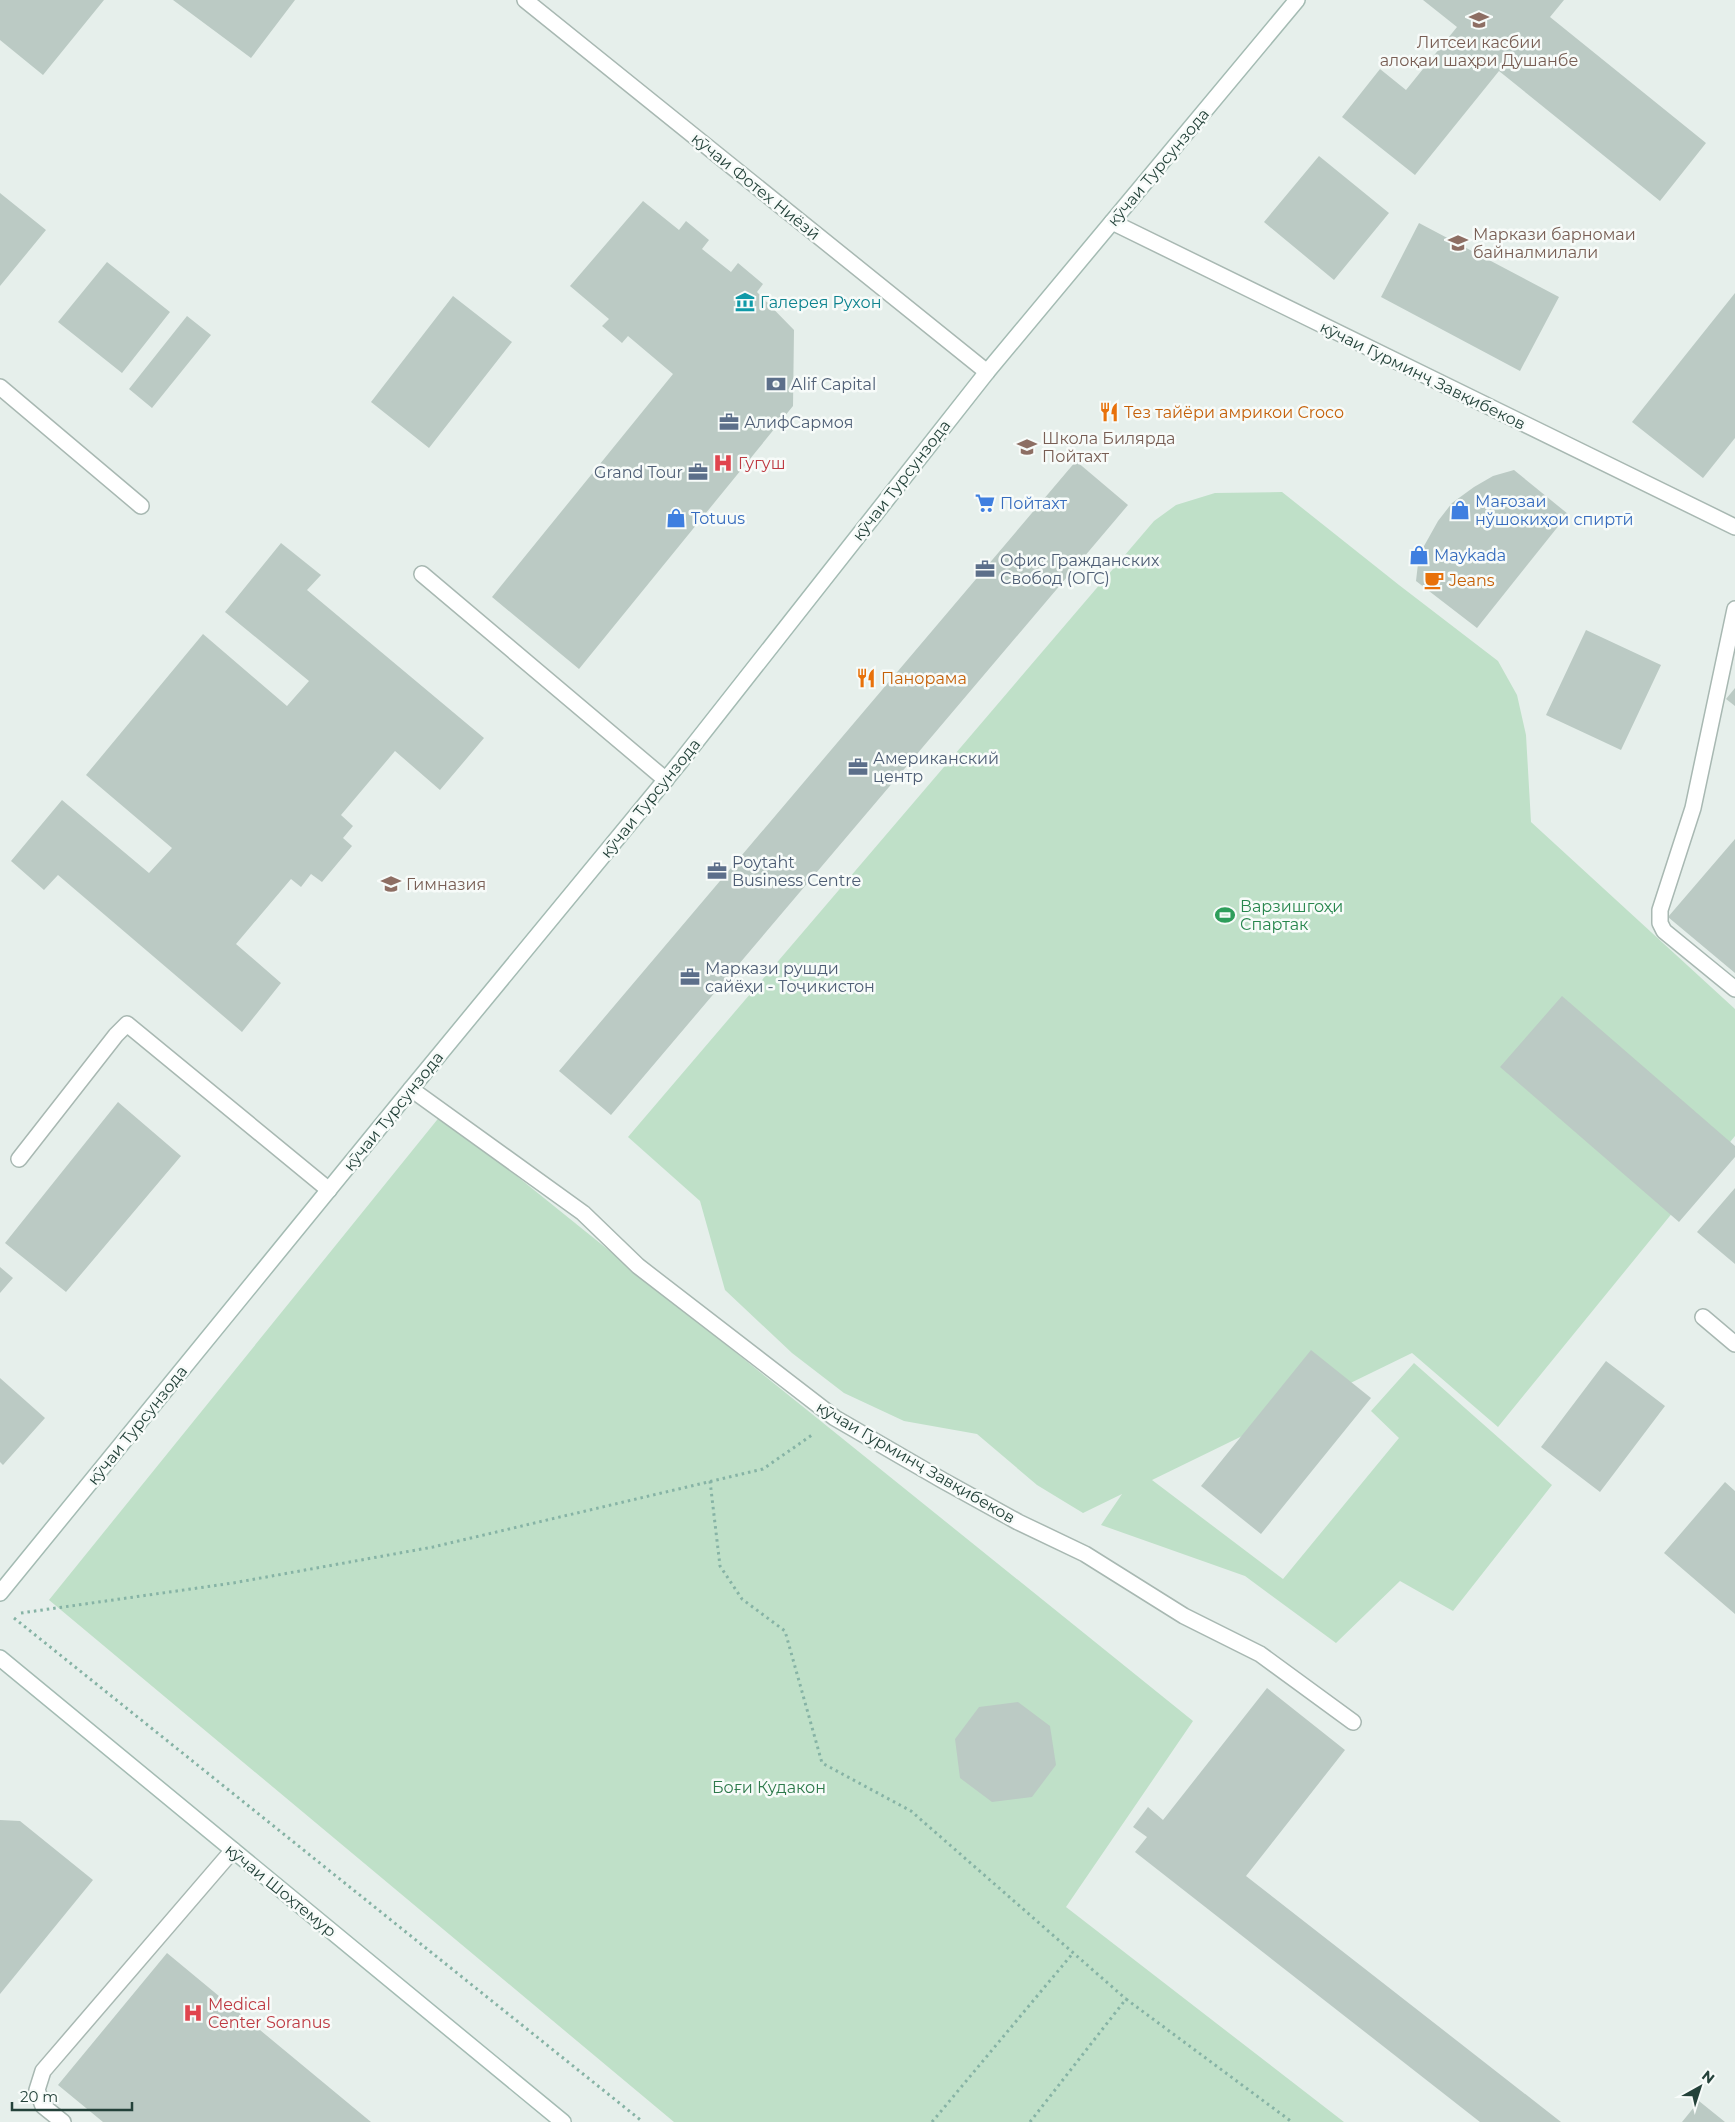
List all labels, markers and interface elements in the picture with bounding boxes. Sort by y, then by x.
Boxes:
school or university icon: Литсеи касбии алоқаи шаҳри Душанбе [1468,9,1490,31]
place label: Литсеи касбии алоқаи шаҳри Душанбе [1380,33,1578,70]
street label: кӯчаи Турсунзода [1104,105,1213,230]
street label: кӯчаи Фотех Ниёзӣ [688,129,824,244]
place label: Маркази барномаи байналмилали [1473,225,1636,262]
school or university icon: Маркази барномаи байналмилали [1447,232,1469,254]
museum icon: Галерея Рухон [734,291,756,313]
place label: Галерея Рухон [760,293,881,312]
street label: кӯчаи Гурминҷ Завқибеков [1317,317,1529,434]
bank icon: Alif Capital [765,373,787,395]
place label: Alif Capital [791,375,876,394]
restaurant icon: Тез тайёри амрикои Croco [1098,401,1120,423]
place label: Тез тайёри амрикои Croco [1124,403,1344,422]
office icon: АлифСармоя [718,411,740,433]
place label: АлифСармоя [744,413,853,432]
street label: кӯчаи Турсунзода [848,416,954,544]
place label: Школа Билярда Пойтахт [1042,429,1175,466]
school or university icon: Школа Билярда Пойтахт [1016,436,1038,458]
hospital icon: Гугуш [712,452,734,474]
place label: Гугуш [738,454,786,473]
office icon: Grand Tour [687,461,709,483]
place label: Grand Tour [594,463,683,482]
supermarket icon: Пойтахт [974,492,996,514]
place label: Мағозаи нўшокиҳои спиртӣ [1475,492,1634,529]
place label: Пойтахт [1000,494,1068,513]
shop icon: Мағозаи нўшокиҳои спиртӣ [1449,499,1471,521]
shop icon: Totuus [665,507,687,529]
place label: Totuus [691,509,745,528]
shop icon: Maykada [1408,544,1430,566]
place label: Maykada [1434,546,1506,565]
place label: Офис Гражданских Свобод (ОГС) [1000,551,1160,588]
office icon: Офис Гражданских Свобод (ОГС) [974,558,996,580]
cafe icon: Jeans [1423,569,1445,591]
place label: Jeans [1448,571,1495,590]
restaurant icon: Панорама [855,667,877,689]
place label: Панорама [881,669,967,688]
street label: кӯчаи Турсунзода [596,735,704,862]
place label: Американский центр [873,749,999,786]
office icon: Американский центр [847,756,869,778]
place label: Poytaht Business Centre [732,853,861,890]
office icon: Poytaht Business Centre [706,860,728,882]
school or university icon: Гимназия [380,873,402,895]
place label: Гимназия [406,875,486,894]
place label: Варзишгоҳи Спартак [1240,897,1343,934]
sports icon: Варзишгоҳи Спартак [1214,904,1236,926]
place label: Маркази рушди сайёҳи - Тоҷикистон [705,959,875,996]
office icon: Маркази рушди сайёҳи - Тоҷикистон [679,966,701,988]
street label: кӯчаи Турсунзода [339,1048,447,1175]
street label: кӯчаи Турсунзода [83,1362,191,1489]
street label: кӯчаи Гурминҷ Завқибеков [813,1398,1019,1527]
park label: Боғи Кудакон [712,1778,826,1797]
street label: кӯчаи Шоҳтемур [221,1840,340,1941]
place label: Medical Center Soranus [208,1995,331,2032]
hospital icon: Medical Center Soranus [182,2002,204,2024]
north arrow [1675,2062,1725,2112]
text: N [1698,2066,1718,2087]
scale bar [12,2080,132,2112]
text: 20 m [20,2087,58,2106]

